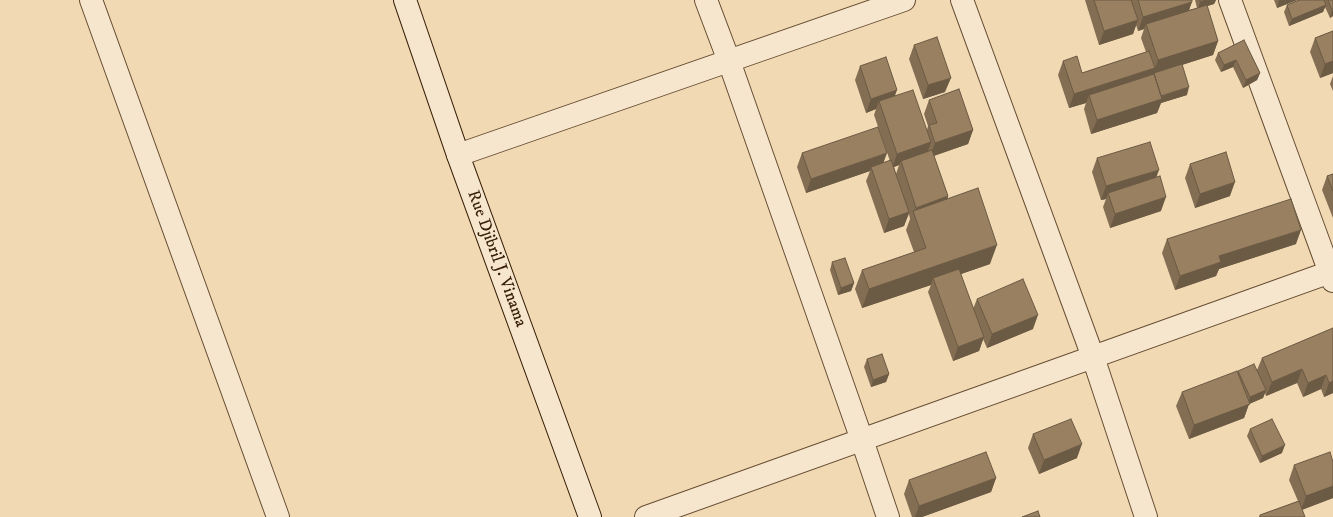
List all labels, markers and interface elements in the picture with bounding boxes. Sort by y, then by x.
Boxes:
street label: Rue Djibril J. Vinama [462,188,530,330]

